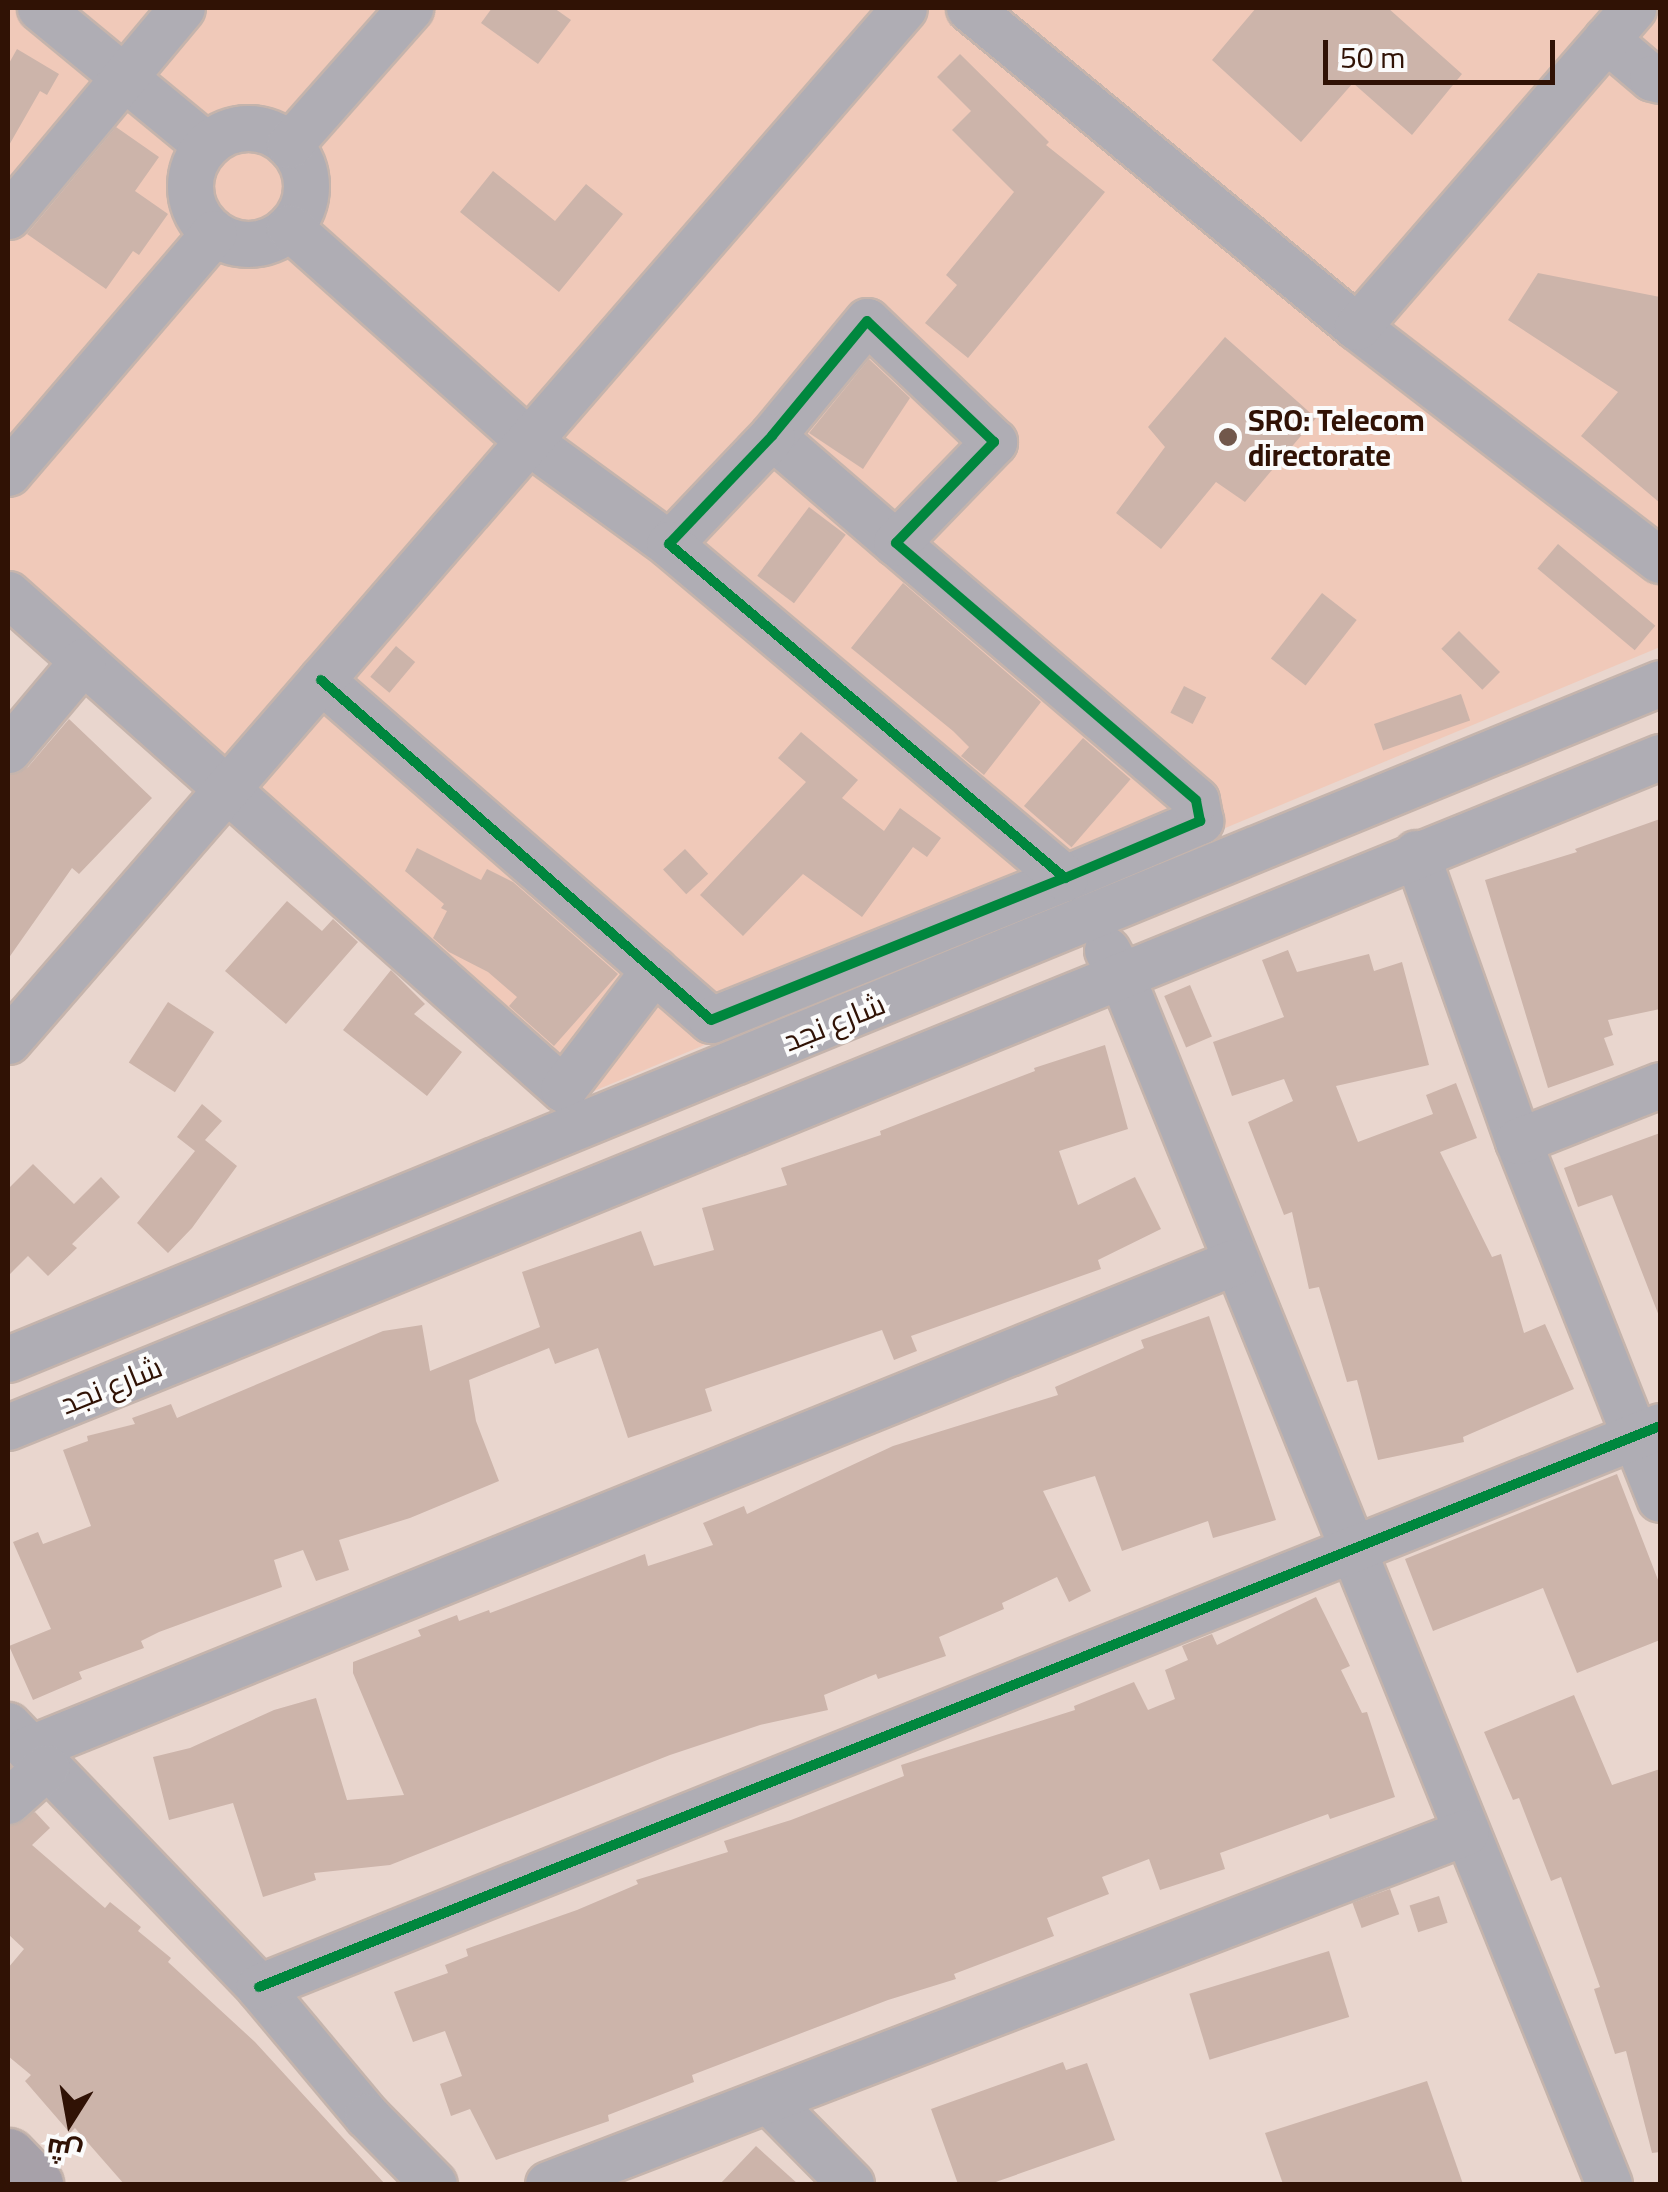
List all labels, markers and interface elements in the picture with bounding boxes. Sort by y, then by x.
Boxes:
scale bar [1328,20,1560,82]
text: 50 m [1340,29,1405,85]
place label: SRO: Telecom directorate [1248,402,1425,472]
marker: SRO: Telecom directorate [1217,426,1239,448]
street label: شارع نجد [778,985,890,1059]
street label: شارع نجد [55,1348,167,1422]
north arrow [20,2072,120,2172]
text: ش [42,2122,87,2180]

